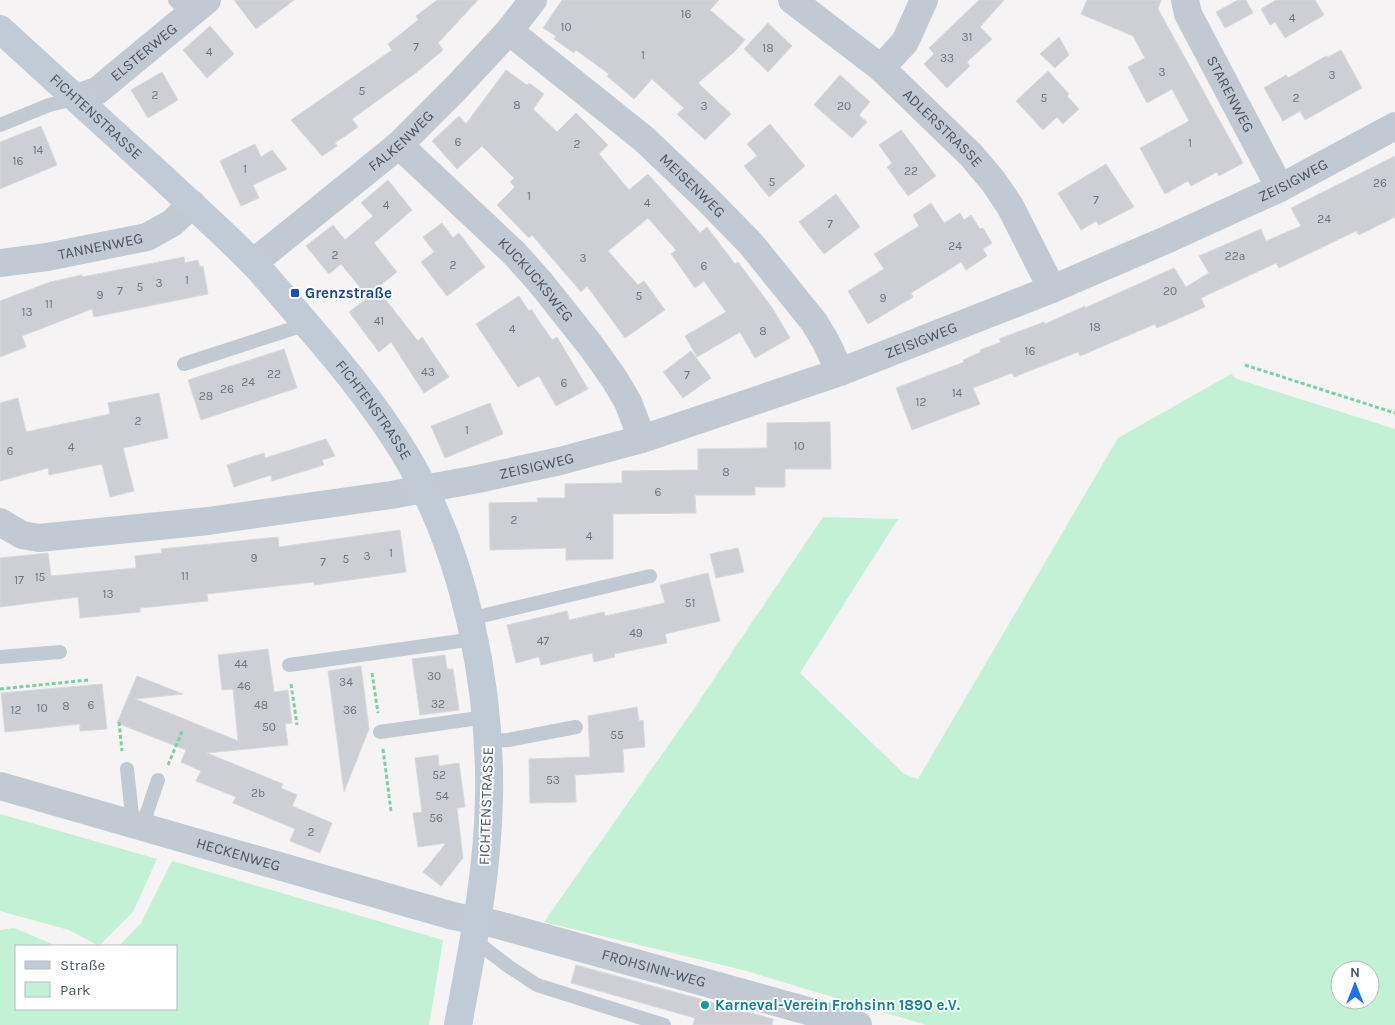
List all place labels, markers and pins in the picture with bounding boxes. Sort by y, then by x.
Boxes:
place label: Grenzstraße [305,284,392,302]
marker: Grenzstraße [289,287,301,299]
place label: Karneval-Verein Frohsinn 1890 e.V. [715,996,960,1014]
marker: Karneval-Verein Frohsinn 1890 e.V. [699,999,711,1011]

